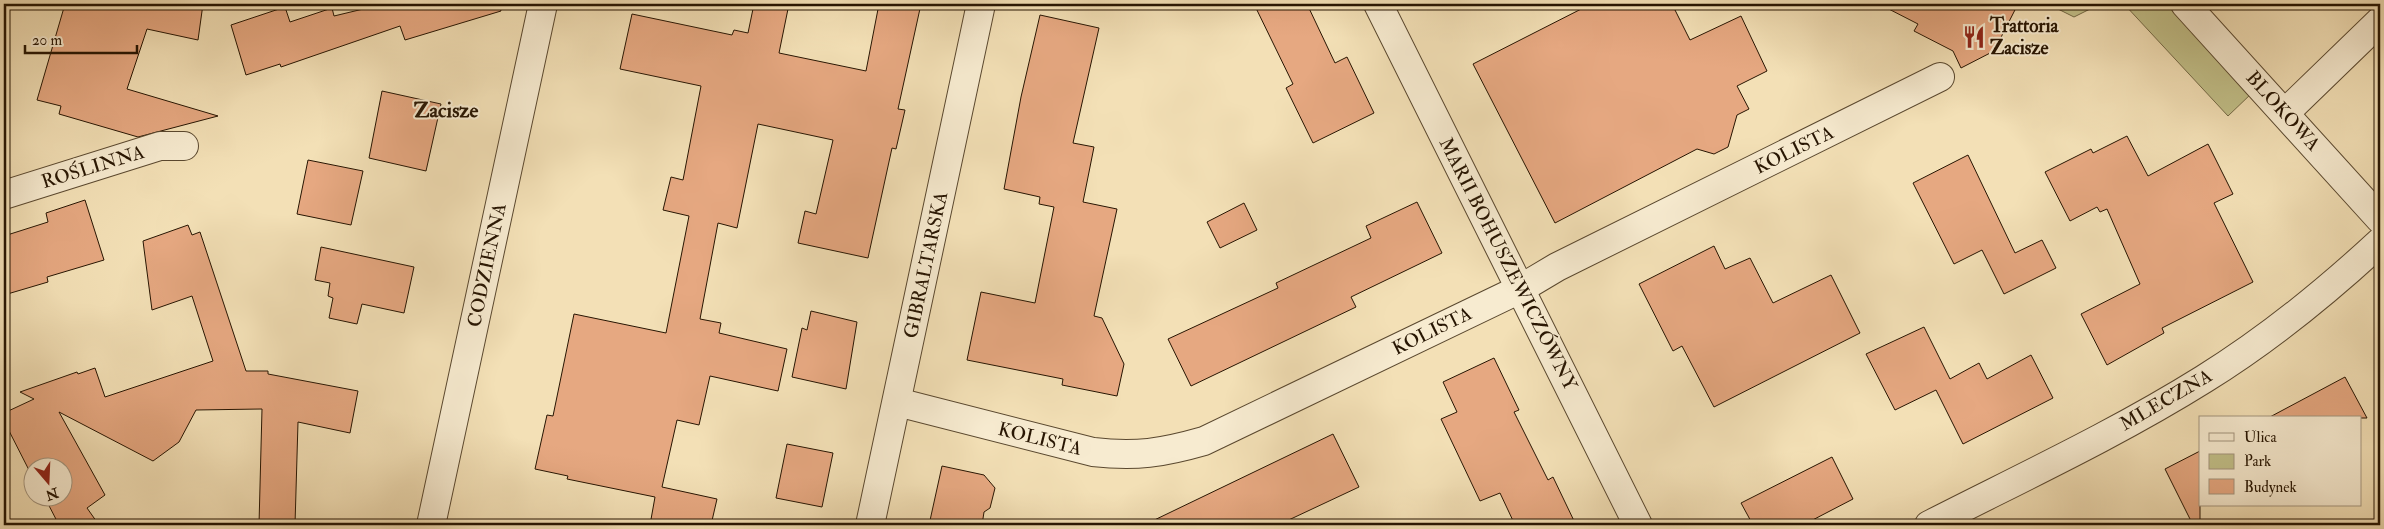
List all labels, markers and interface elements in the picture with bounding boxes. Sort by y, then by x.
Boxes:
place label: Trattoria Zacisze [1989,14,2059,60]
scale bar [25,22,138,54]
restaurant icon: Trattoria Zacisze [1961,24,1987,50]
text: 20 m [32,31,62,50]
street label: BLOKOWA [2241,66,2325,156]
district label: Zacisze [414,97,479,124]
street label: KOLISTA [1750,120,1838,180]
street label: MARII BOHUSZEWICZÓWNY [1434,133,1585,395]
street label: ROŚLINNA [38,138,147,194]
street label: GIBRALTARSKA [899,189,953,341]
street label: CODZIENNA [462,201,512,329]
street label: KOLISTA [1388,301,1476,361]
street label: MLECZNA [2116,364,2216,436]
legend [2199,416,2362,506]
street label: KOLISTA [996,417,1084,461]
text: Ulica [2244,428,2277,447]
text: Park [2244,452,2271,471]
north arrow [22,456,72,506]
text: Budynek [2244,478,2297,497]
text: N [43,483,62,504]

